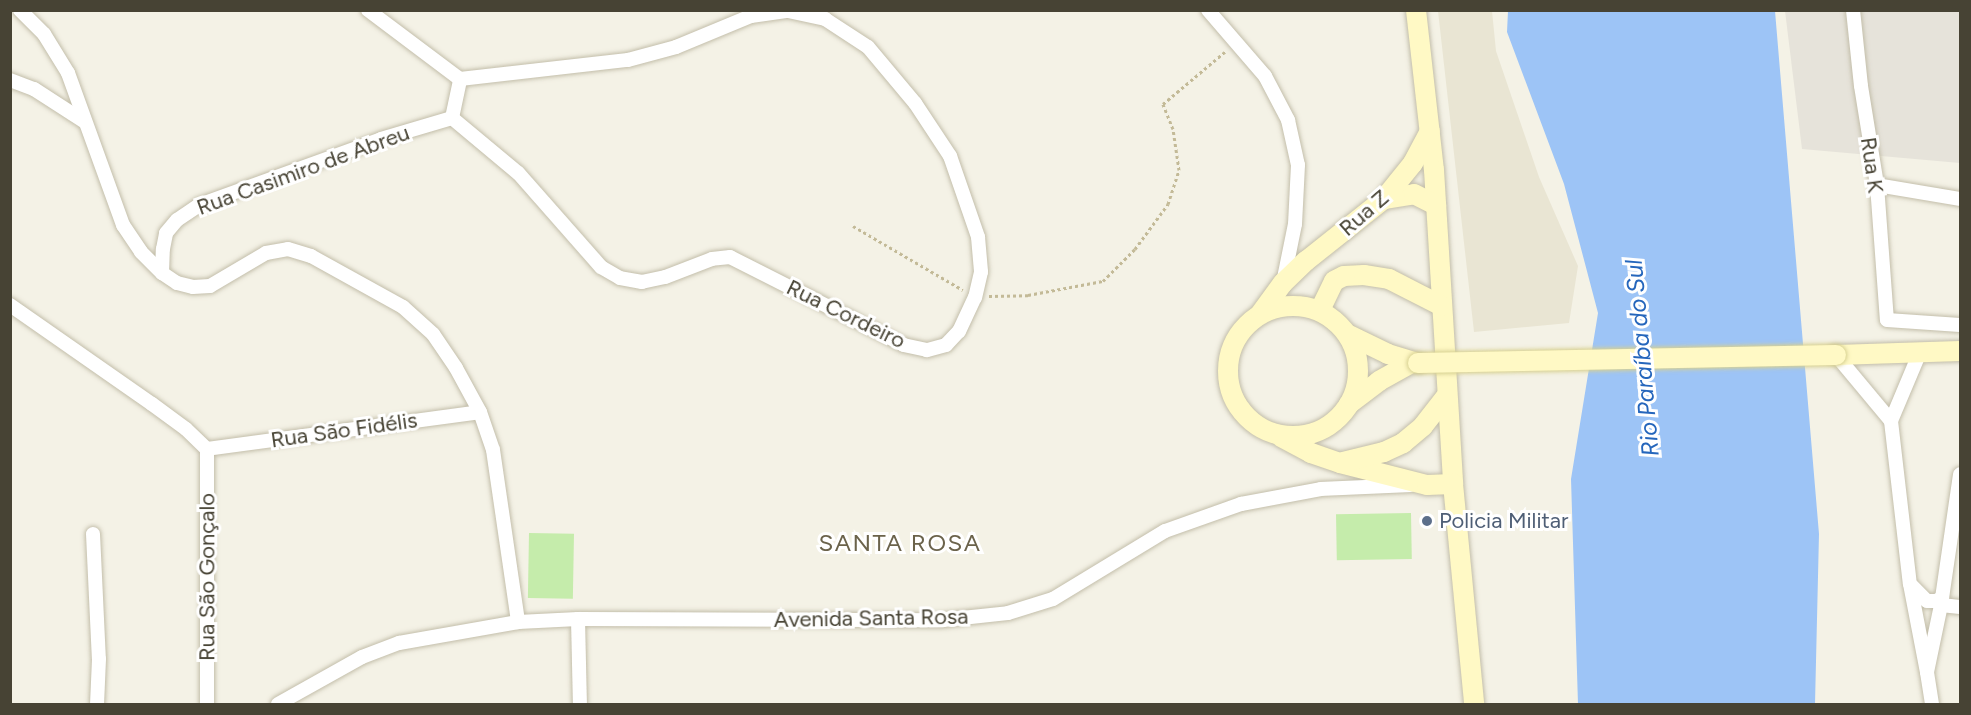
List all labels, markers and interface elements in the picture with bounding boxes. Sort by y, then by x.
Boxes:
street label: Rua Casimiro de Abreu [193,119,413,221]
street label: Rua K [1855,135,1889,195]
street label: Rua Z [1334,184,1394,242]
water label: Rio Paraíba do Sul [1619,258,1665,458]
street label: Rua Cordeiro [782,274,910,354]
street label: Rua São Fidélis [269,407,419,453]
street label: Rua São Gonçalo [194,493,220,661]
place label: Policia Militar [1439,508,1568,534]
marker: Policia Militar [1420,514,1434,528]
district label: SANTA ROSA [819,529,981,557]
street label: Avenida Santa Rosa [773,603,969,633]

